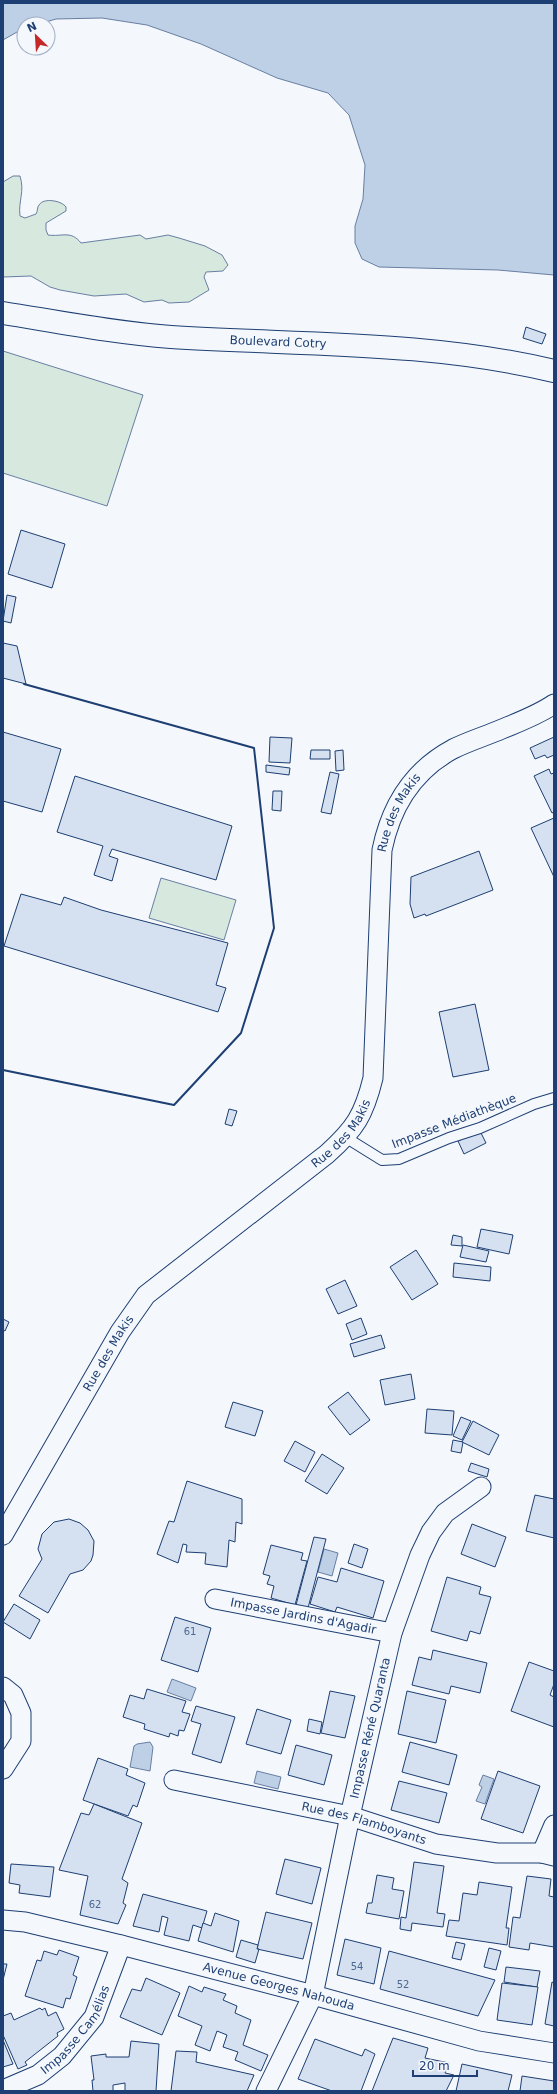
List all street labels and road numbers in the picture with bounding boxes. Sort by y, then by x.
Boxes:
street label: Boulevard Cotry [229,333,327,351]
street label: Rue des Makis [375,771,423,853]
street label: Impasse Médiathèque [390,1091,518,1151]
street label: Rue des Makis [309,1097,373,1171]
street label: Rue des Makis [80,1313,136,1394]
street label: Impasse Jardins d'Agadir [229,1595,378,1637]
street label: Impasse Réné Quaranta [347,1656,393,1800]
street label: Rue des Flamboyants [300,1799,428,1847]
street label: Avenue Georges Nahouda [202,1960,356,2013]
street label: Impasse Camélias [38,1983,112,2077]

